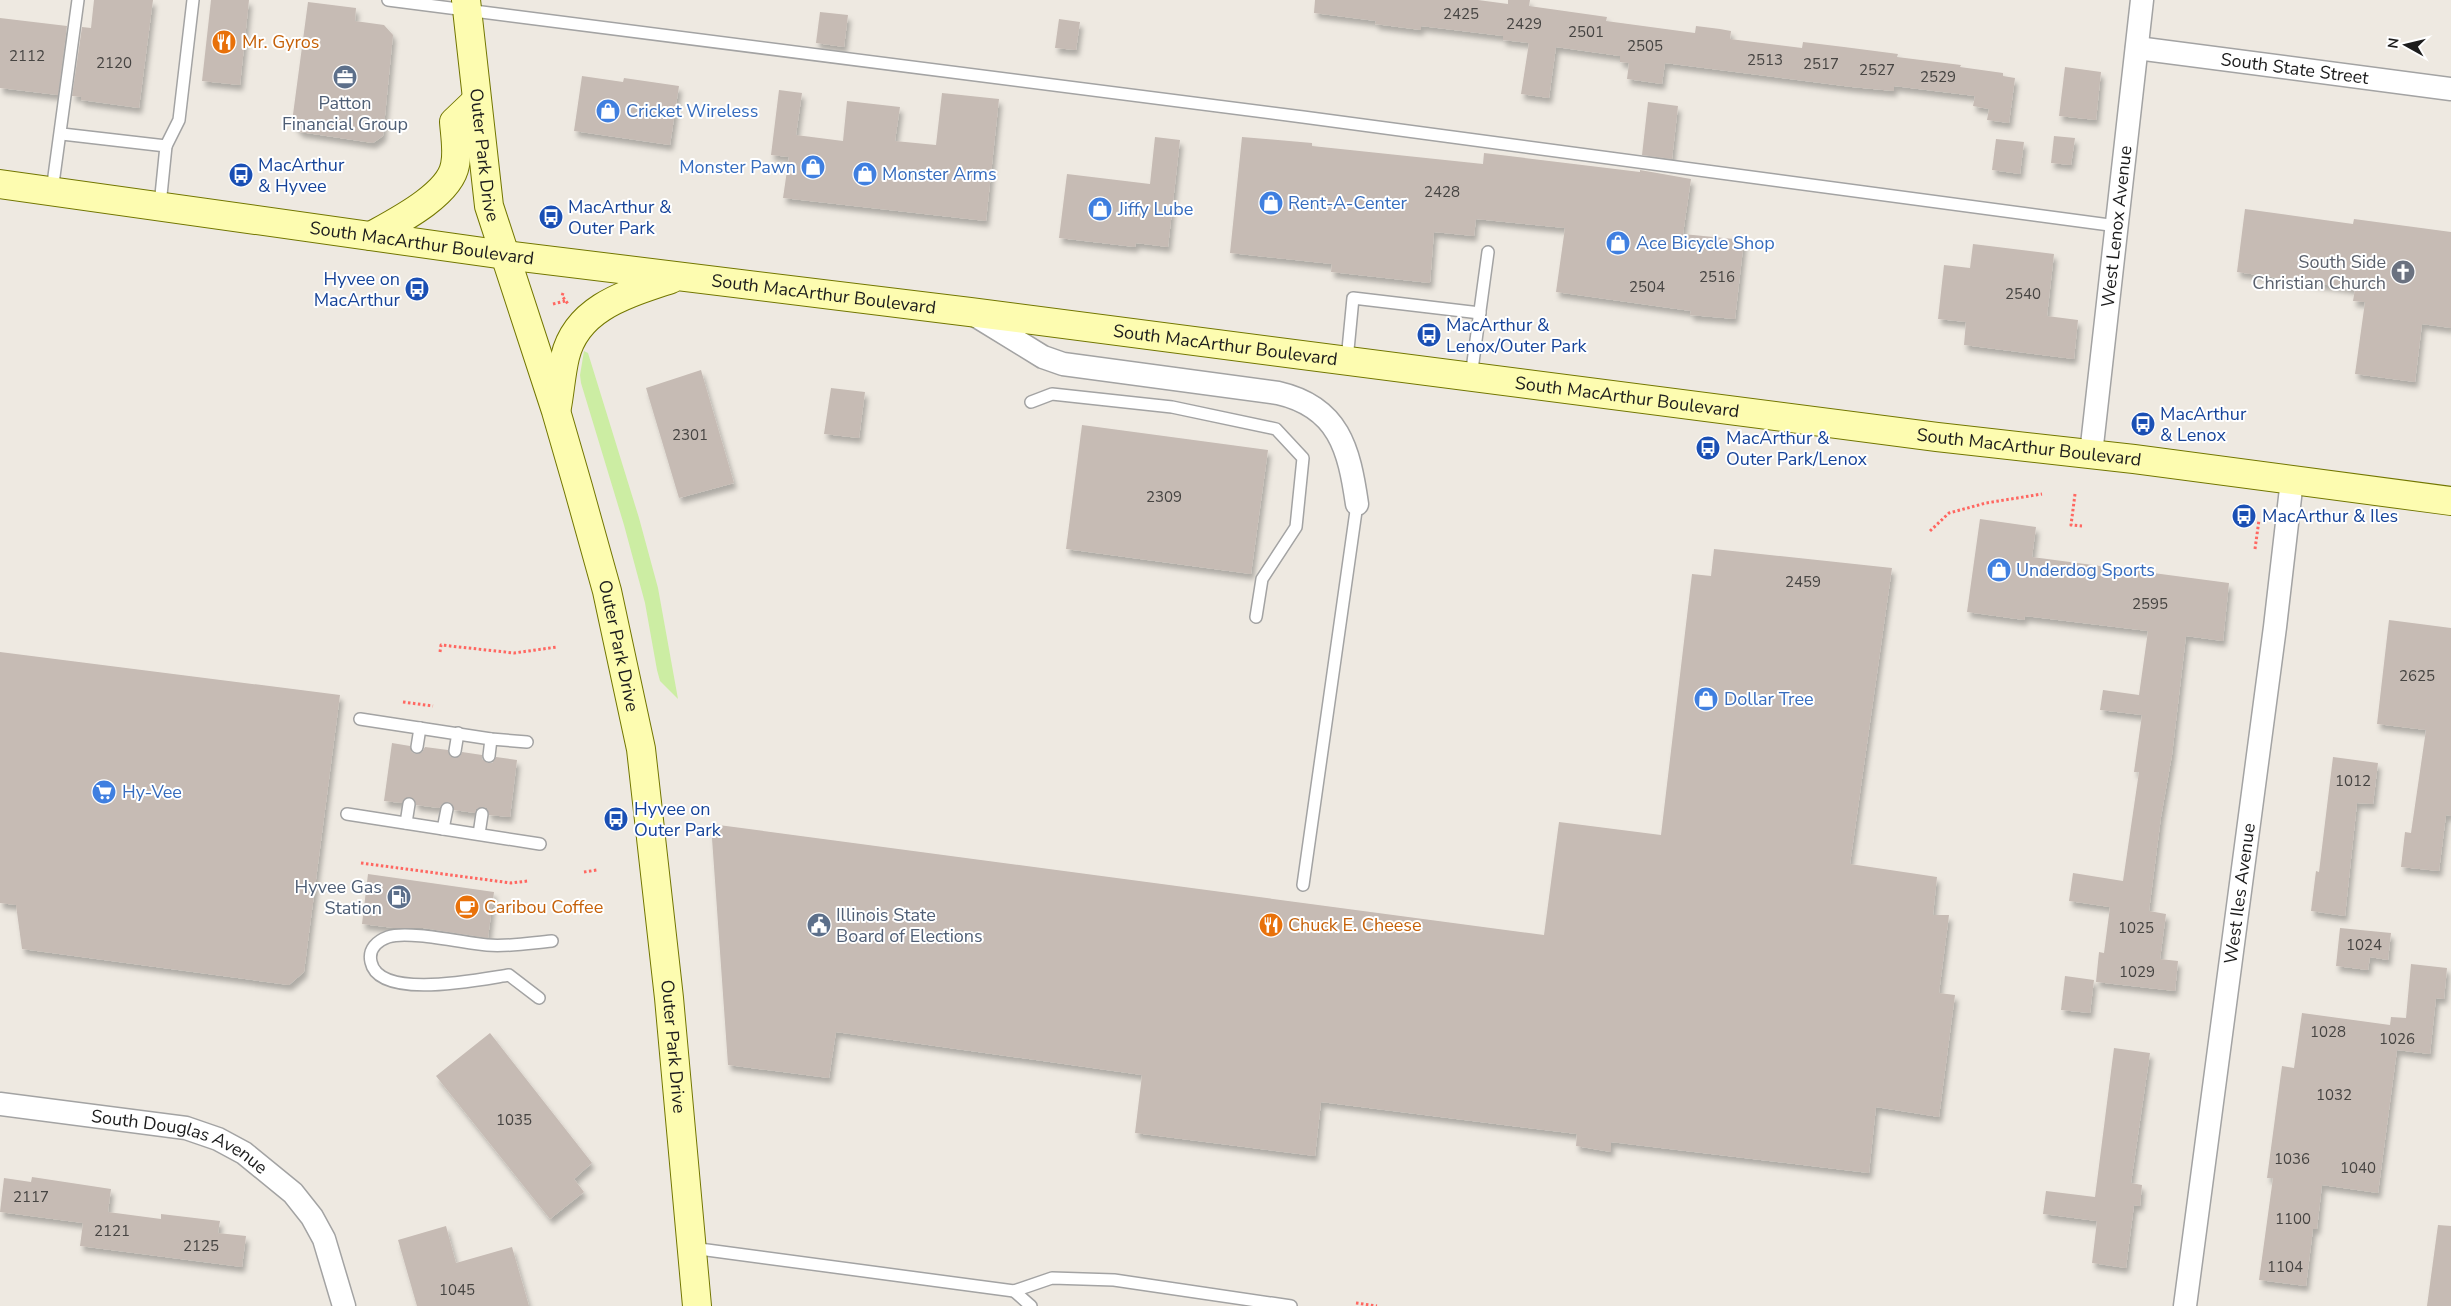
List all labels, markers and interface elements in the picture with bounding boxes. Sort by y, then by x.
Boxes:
house number: 2425 [1443,4,1479,24]
house number: 2429 [1506,14,1542,34]
north arrow [2381,20,2431,70]
house number: 2501 [1568,22,1604,42]
restaurant icon: Mr. Gyros [211,29,237,55]
place label: Mr. Gyros [242,30,320,54]
house number: 2505 [1627,36,1663,56]
text: N [2383,37,2404,50]
house number: 2112 [9,46,45,66]
street label: South State Street [2219,47,2371,90]
house number: 2513 [1747,50,1783,70]
house number: 2120 [96,53,132,73]
house number: 2517 [1803,54,1839,74]
house number: 2527 [1859,60,1895,80]
office icon: Patton Financial Group [332,64,358,90]
house number: 2529 [1920,67,1956,87]
street label: Outer Park Drive [464,87,505,225]
place label: Patton Financial Group [282,91,408,136]
shop icon: Cricket Wireless [595,98,621,124]
place label: Cricket Wireless [626,99,758,123]
street label: West Lenox Avenue [2096,144,2138,309]
place label: MacArthur & Hyvee [258,153,345,198]
shop icon: Monster Pawn [800,154,826,180]
place label: Monster Pawn [679,155,796,179]
shop icon: Monster Arms [852,161,878,187]
bus stop icon: MacArthur & Hyvee [228,162,254,188]
place label: Monster Arms [882,162,997,186]
house number: 2428 [1424,182,1460,202]
shop icon: Rent-A-Center [1258,190,1284,216]
place label: Rent-A-Center [1288,191,1408,215]
place label: MacArthur & Outer Park [568,195,672,240]
shop icon: Jiffy Lube [1087,196,1113,222]
place label: Jiffy Lube [1117,197,1193,221]
bus stop icon: MacArthur & Outer Park [538,204,564,230]
street label: South MacArthur Boulevard [308,216,535,270]
shop icon: Ace Bicycle Shop [1605,230,1631,256]
place label: Ace Bicycle Shop [1636,231,1775,255]
place label: South Side Christian Church [2252,250,2386,295]
church icon: South Side Christian Church [2390,259,2416,285]
place label: Hyvee on MacArthur [314,267,401,312]
house number: 2516 [1699,267,1735,287]
street label: South MacArthur Boulevard [710,268,937,320]
bus stop icon: Hyvee on MacArthur [404,276,430,302]
house number: 2504 [1629,277,1665,297]
house number: 2540 [2005,284,2041,304]
place label: MacArthur & Lenox/Outer Park [1446,313,1588,358]
street label: South MacArthur Boulevard [1112,319,1339,371]
bus stop icon: MacArthur & Lenox/Outer Park [1416,322,1442,348]
street label: South MacArthur Boulevard [1513,371,1741,423]
place label: MacArthur & Lenox [2160,402,2247,447]
bus stop icon: MacArthur & Lenox [2130,411,2156,437]
street label: South MacArthur Boulevard [1915,422,2143,472]
house number: 2301 [672,425,708,445]
place label: MacArthur & Outer Park/Lenox [1726,426,1867,471]
bus stop icon: MacArthur & Outer Park/Lenox [1695,435,1721,461]
house number: 2309 [1146,487,1182,507]
bus stop icon: MacArthur & Iles [2231,503,2257,529]
place label: MacArthur & Iles [2262,504,2398,528]
shop icon: Underdog Sports [1986,557,2012,583]
place label: Underdog Sports [2016,558,2155,582]
house number: 2459 [1785,572,1821,592]
street label: Outer Park Drive [592,577,645,714]
house number: 2595 [2132,594,2168,614]
house number: 2625 [2399,666,2435,686]
shop icon: Dollar Tree [1693,686,1719,712]
place label: Dollar Tree [1724,687,1814,711]
house number: 1012 [2335,771,2371,791]
supermarket icon: Hy-Vee [91,779,117,805]
place label: Hy-Vee [122,780,182,804]
place label: Hyvee on Outer Park [634,797,722,842]
bus stop icon: Hyvee on Outer Park [603,806,629,832]
street label: West Iles Avenue [2218,822,2261,966]
place label: Hyvee Gas Station [295,875,382,920]
fuel station icon: Hyvee Gas Station [386,884,412,910]
cafe icon: Caribou Coffee [454,894,480,920]
place label: Caribou Coffee [484,895,603,919]
place label: Illinois State Board of Elections [836,903,983,948]
public building icon: Illinois State Board of Elections [806,912,832,938]
restaurant icon: Chuck E. Cheese [1258,912,1284,938]
place label: Chuck E. Cheese [1288,913,1422,937]
house number: 1025 [2118,918,2154,938]
house number: 1024 [2346,935,2382,955]
house number: 1029 [2119,962,2155,982]
street label: Outer Park Drive [655,978,691,1114]
house number: 1028 [2310,1022,2346,1042]
house number: 1026 [2379,1029,2415,1049]
house number: 1032 [2316,1085,2352,1105]
street label: South Douglas Avenue [90,1104,273,1179]
house number: 1035 [496,1110,532,1130]
house number: 1036 [2274,1149,2310,1169]
house number: 1040 [2340,1158,2376,1178]
house number: 2117 [13,1187,49,1207]
house number: 1100 [2275,1209,2311,1229]
house number: 2121 [94,1221,130,1241]
house number: 2125 [183,1236,219,1256]
house number: 1104 [2267,1257,2303,1277]
house number: 1045 [439,1280,475,1300]

